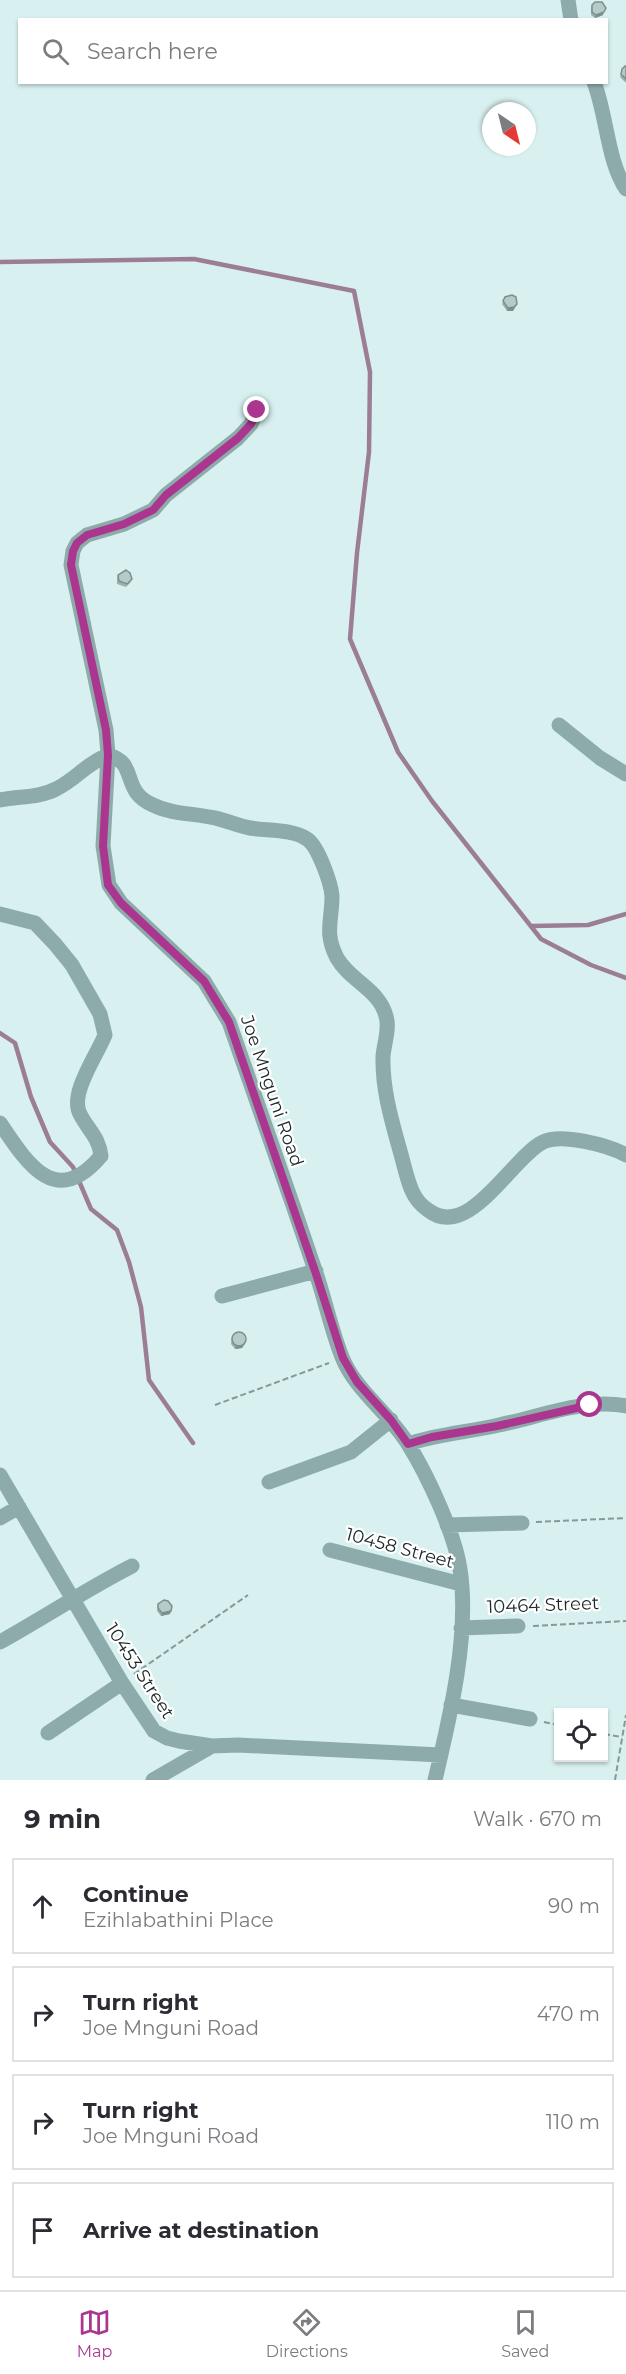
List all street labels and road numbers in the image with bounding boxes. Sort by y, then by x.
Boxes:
street label: Joe Mnguni Road [235,1012,308,1169]
street label: 10458 Street [343,1523,457,1573]
street label: 10464 Street [486,1592,600,1618]
street label: 10453 Street [101,1619,179,1723]

